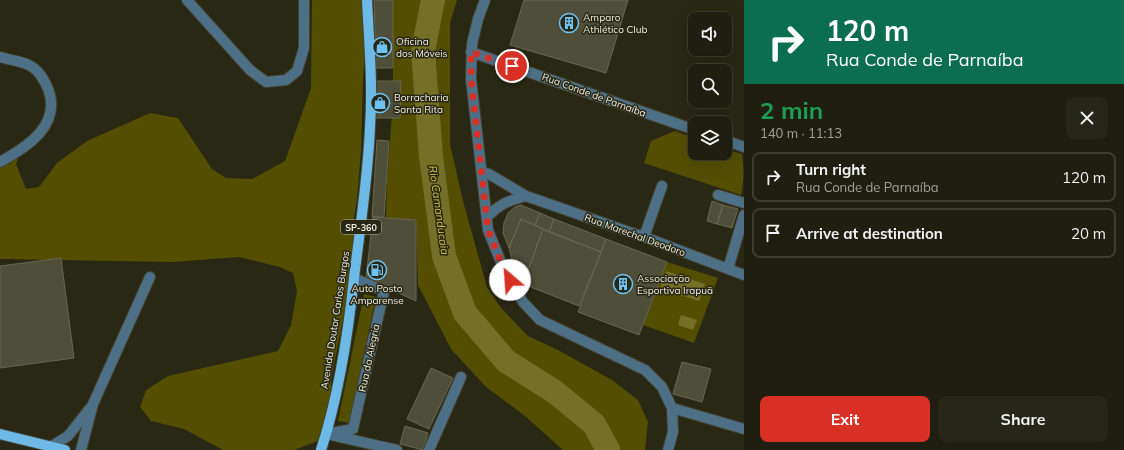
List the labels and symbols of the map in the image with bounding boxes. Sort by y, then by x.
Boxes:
place label: Amparo Athlético Club [583,11,647,36]
building icon: Amparo Athlético Club [558,12,580,34]
place label: Oficina dos Móveis [396,35,448,60]
shop icon: Oficina dos Móveis [371,36,393,58]
pin [495,49,529,83]
street label: Rua Conde de Parnaíba [540,70,648,120]
place label: Borracharia Santa Rita [394,91,449,116]
shop icon: Borracharia Santa Rita [369,92,391,114]
water label: Rio Camanducaia [426,164,452,256]
street label: Rua Marechal Deodoro [583,211,687,259]
road number: SP-360 [341,220,381,234]
street label: Avenida Doutor Carlos Burgos [318,250,352,390]
fuel station icon: Auto Posto Amparense [366,259,388,281]
position arrow [489,259,531,301]
place label: Associação Esportiva Irapuã [637,272,713,297]
building icon: Associação Esportiva Irapuã [612,273,634,295]
place label: Auto Posto Amparense [350,282,404,307]
street label: Rua da Alegria [355,323,383,393]

